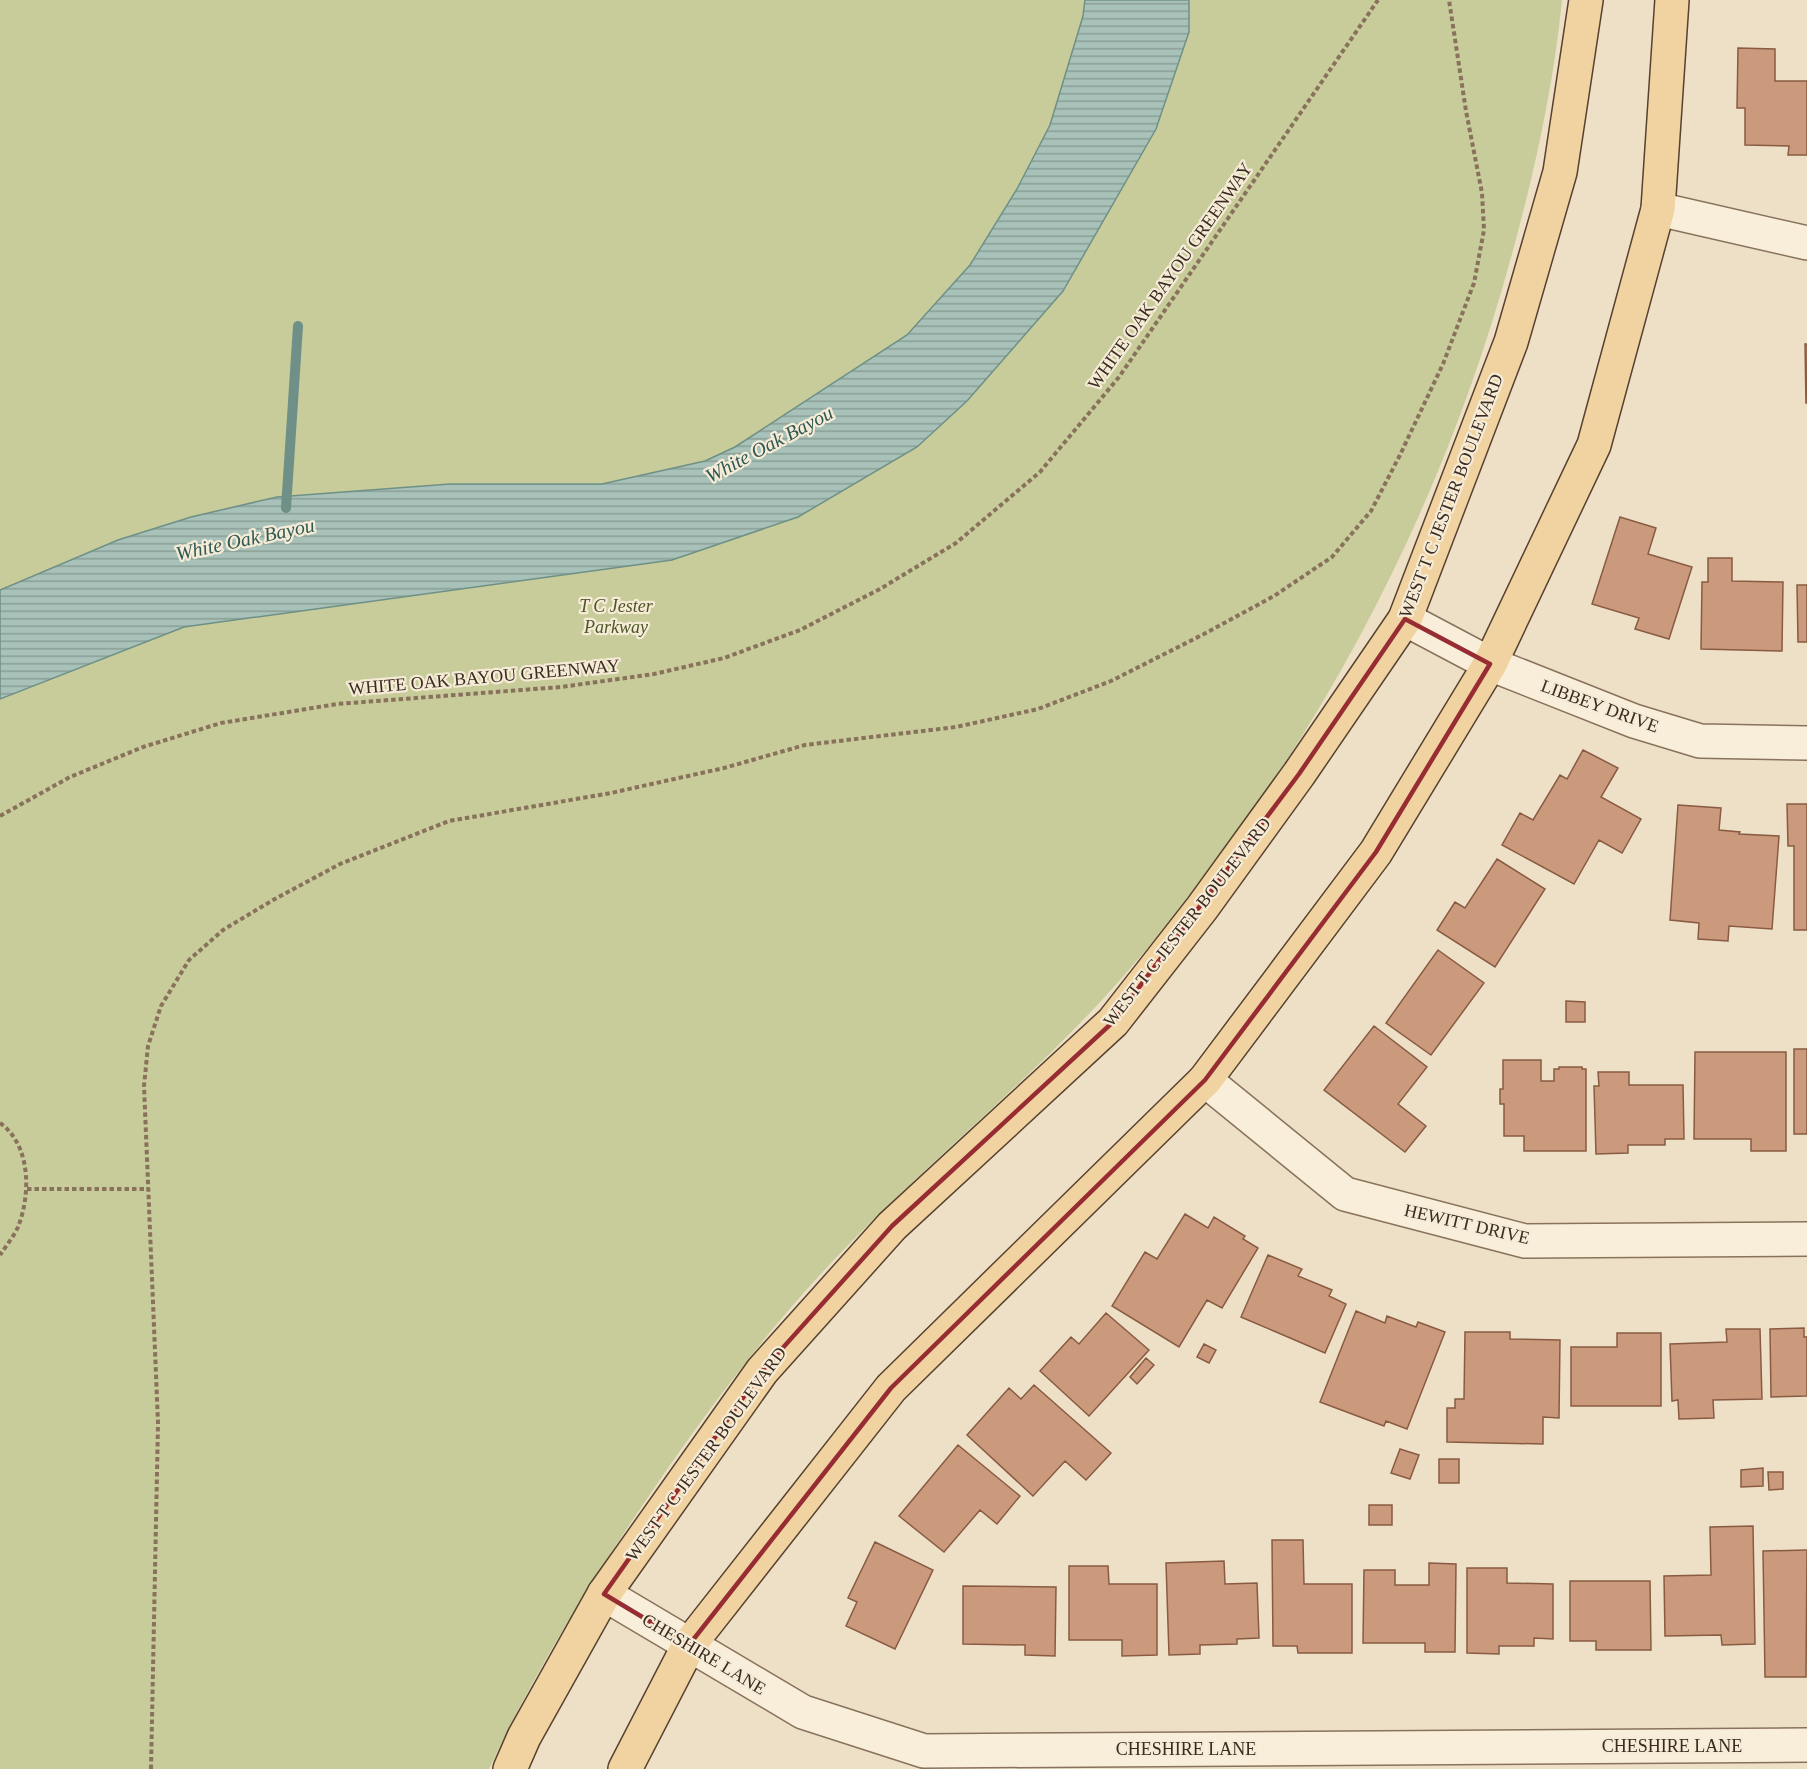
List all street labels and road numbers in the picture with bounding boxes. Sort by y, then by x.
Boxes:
street label: WHITE OAK BAYOU GREENWAY [1084,159,1256,393]
street label: WEST T C JESTER BOULEVARD [1395,371,1507,621]
street label: WHITE OAK BAYOU GREENWAY [348,655,620,699]
street label: LIBBEY DRIVE [1538,675,1662,737]
street label: WEST T C JESTER BOULEVARD [1099,814,1275,1030]
street label: HEWITT DRIVE [1402,1200,1532,1248]
street label: WEST T C JESTER BOULEVARD [622,1343,790,1565]
street label: CHESHIRE LANE [639,1609,769,1699]
street label: CHESHIRE LANE [1602,1736,1742,1756]
street label: CHESHIRE LANE [1116,1739,1256,1759]

